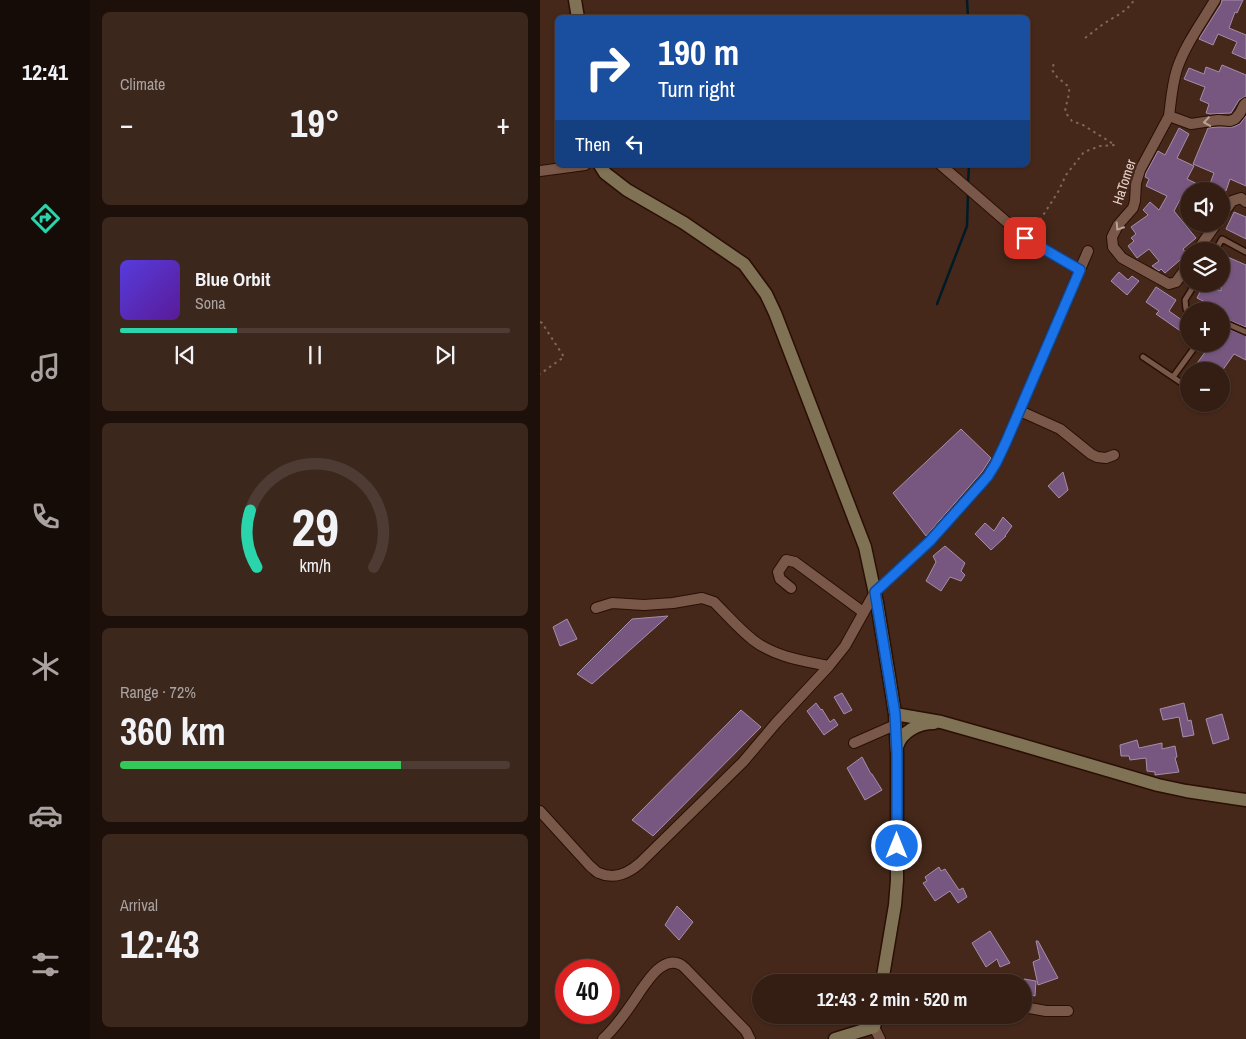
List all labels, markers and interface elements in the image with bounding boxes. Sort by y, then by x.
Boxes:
text: 190 m [658,29,739,76]
icon: right [575,35,640,100]
text: 12:41 [22,57,68,87]
text: Climate [120,73,165,95]
text: Turn right [658,74,735,104]
text: 19° [290,98,340,149]
text: − [120,105,133,143]
text: + [497,105,510,143]
one-way arrow [1202,116,1211,126]
icon: left [621,130,649,158]
text: Then [575,131,611,157]
street label: HaTomer [1108,157,1140,207]
map controls [1180,182,1230,412]
button: sound [1180,182,1230,232]
icon: directions [28,201,63,236]
pin [1004,217,1046,259]
one-way arrow [1116,221,1125,230]
icon: arrive [1011,224,1039,252]
button: layers [1180,242,1230,292]
text: Blue Orbit [195,266,270,292]
text: Sona [195,292,226,314]
button: + [1180,302,1230,352]
icon: previous [171,341,199,369]
icon: pause [301,341,329,369]
icon: next [431,341,459,369]
icon: music [28,350,63,385]
button: − [1180,362,1230,412]
text: 29 [291,492,339,562]
icon: phone [28,499,63,534]
text: km/h [299,554,331,578]
icon: climate [28,649,63,684]
text: Range · 72% [120,681,196,703]
text: 360 km [120,706,226,757]
icon: car [28,798,63,833]
position arrow [870,819,922,871]
text: Arrival [120,894,158,916]
text: 12:43 [120,919,200,970]
icon: filters [28,947,63,982]
speed limit sign: 40 [555,959,620,1024]
text: 12:43 · 2 min · 520 m [817,986,967,1012]

